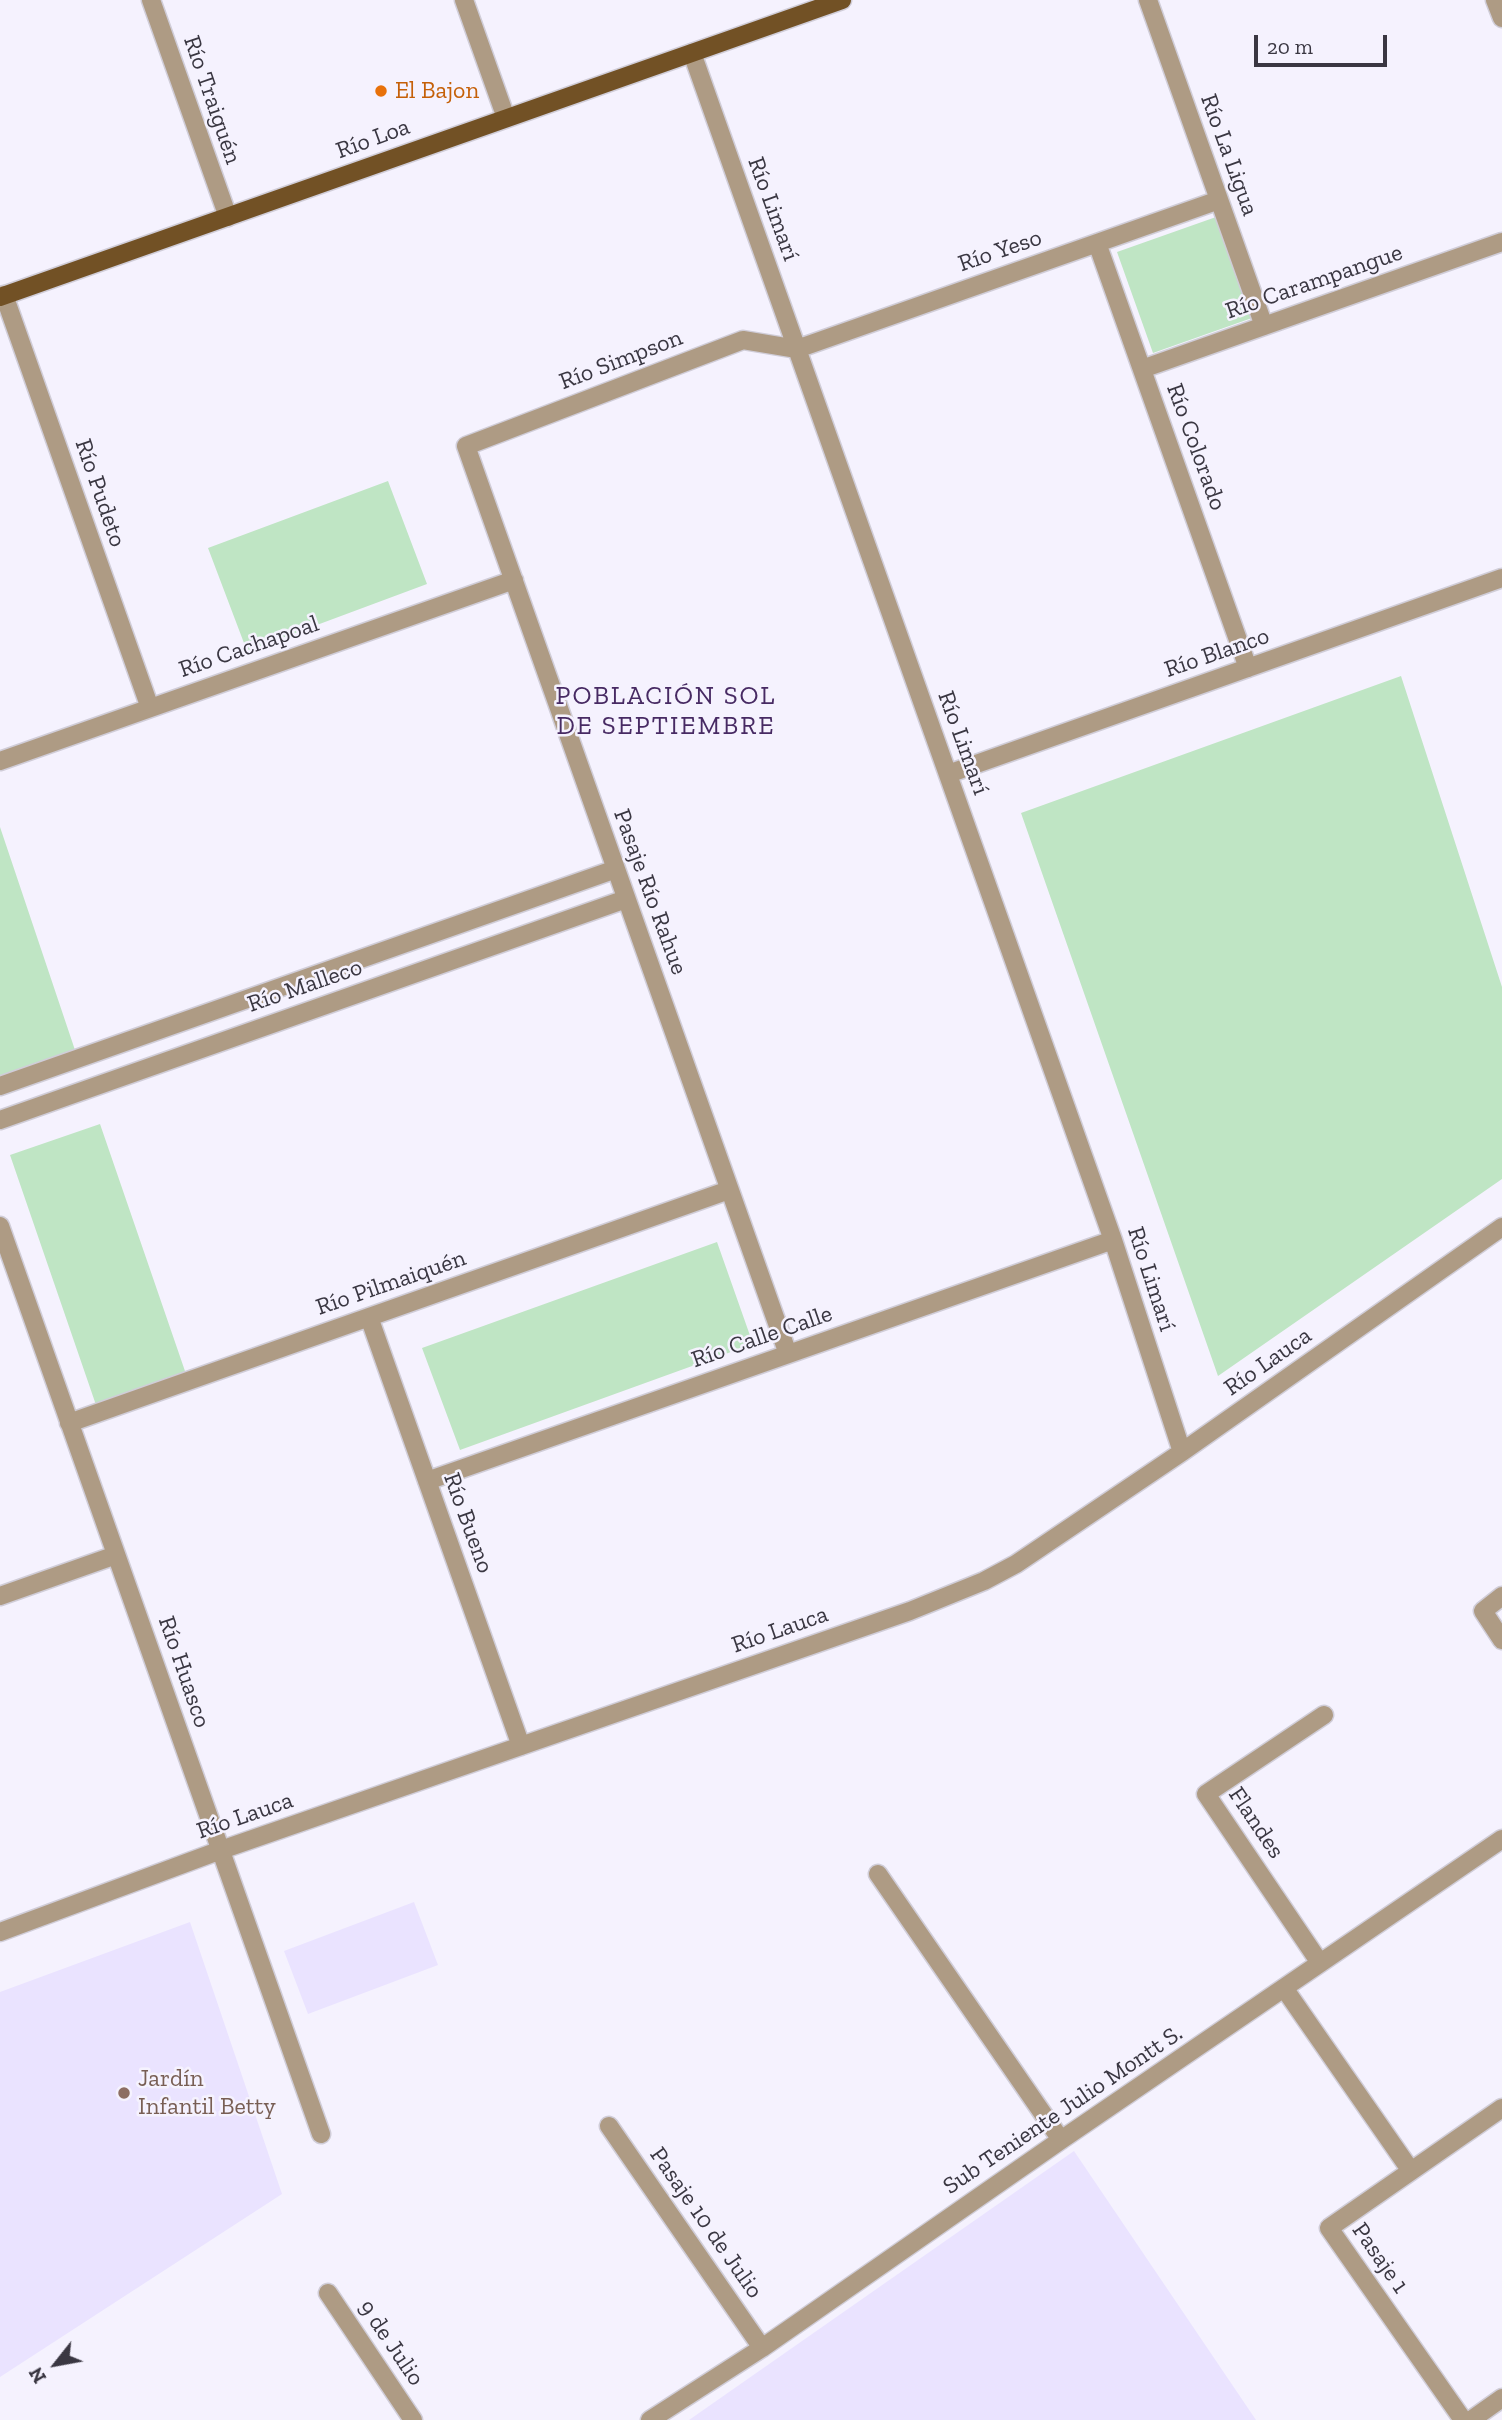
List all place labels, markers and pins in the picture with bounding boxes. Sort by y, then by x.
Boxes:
place label: El Bajon [395,77,479,105]
marker: El Bajon [373,83,389,99]
place label: Jardín Infantil Betty [138,2065,276,2121]
marker: Jardín Infantil Betty [116,2085,132,2101]

